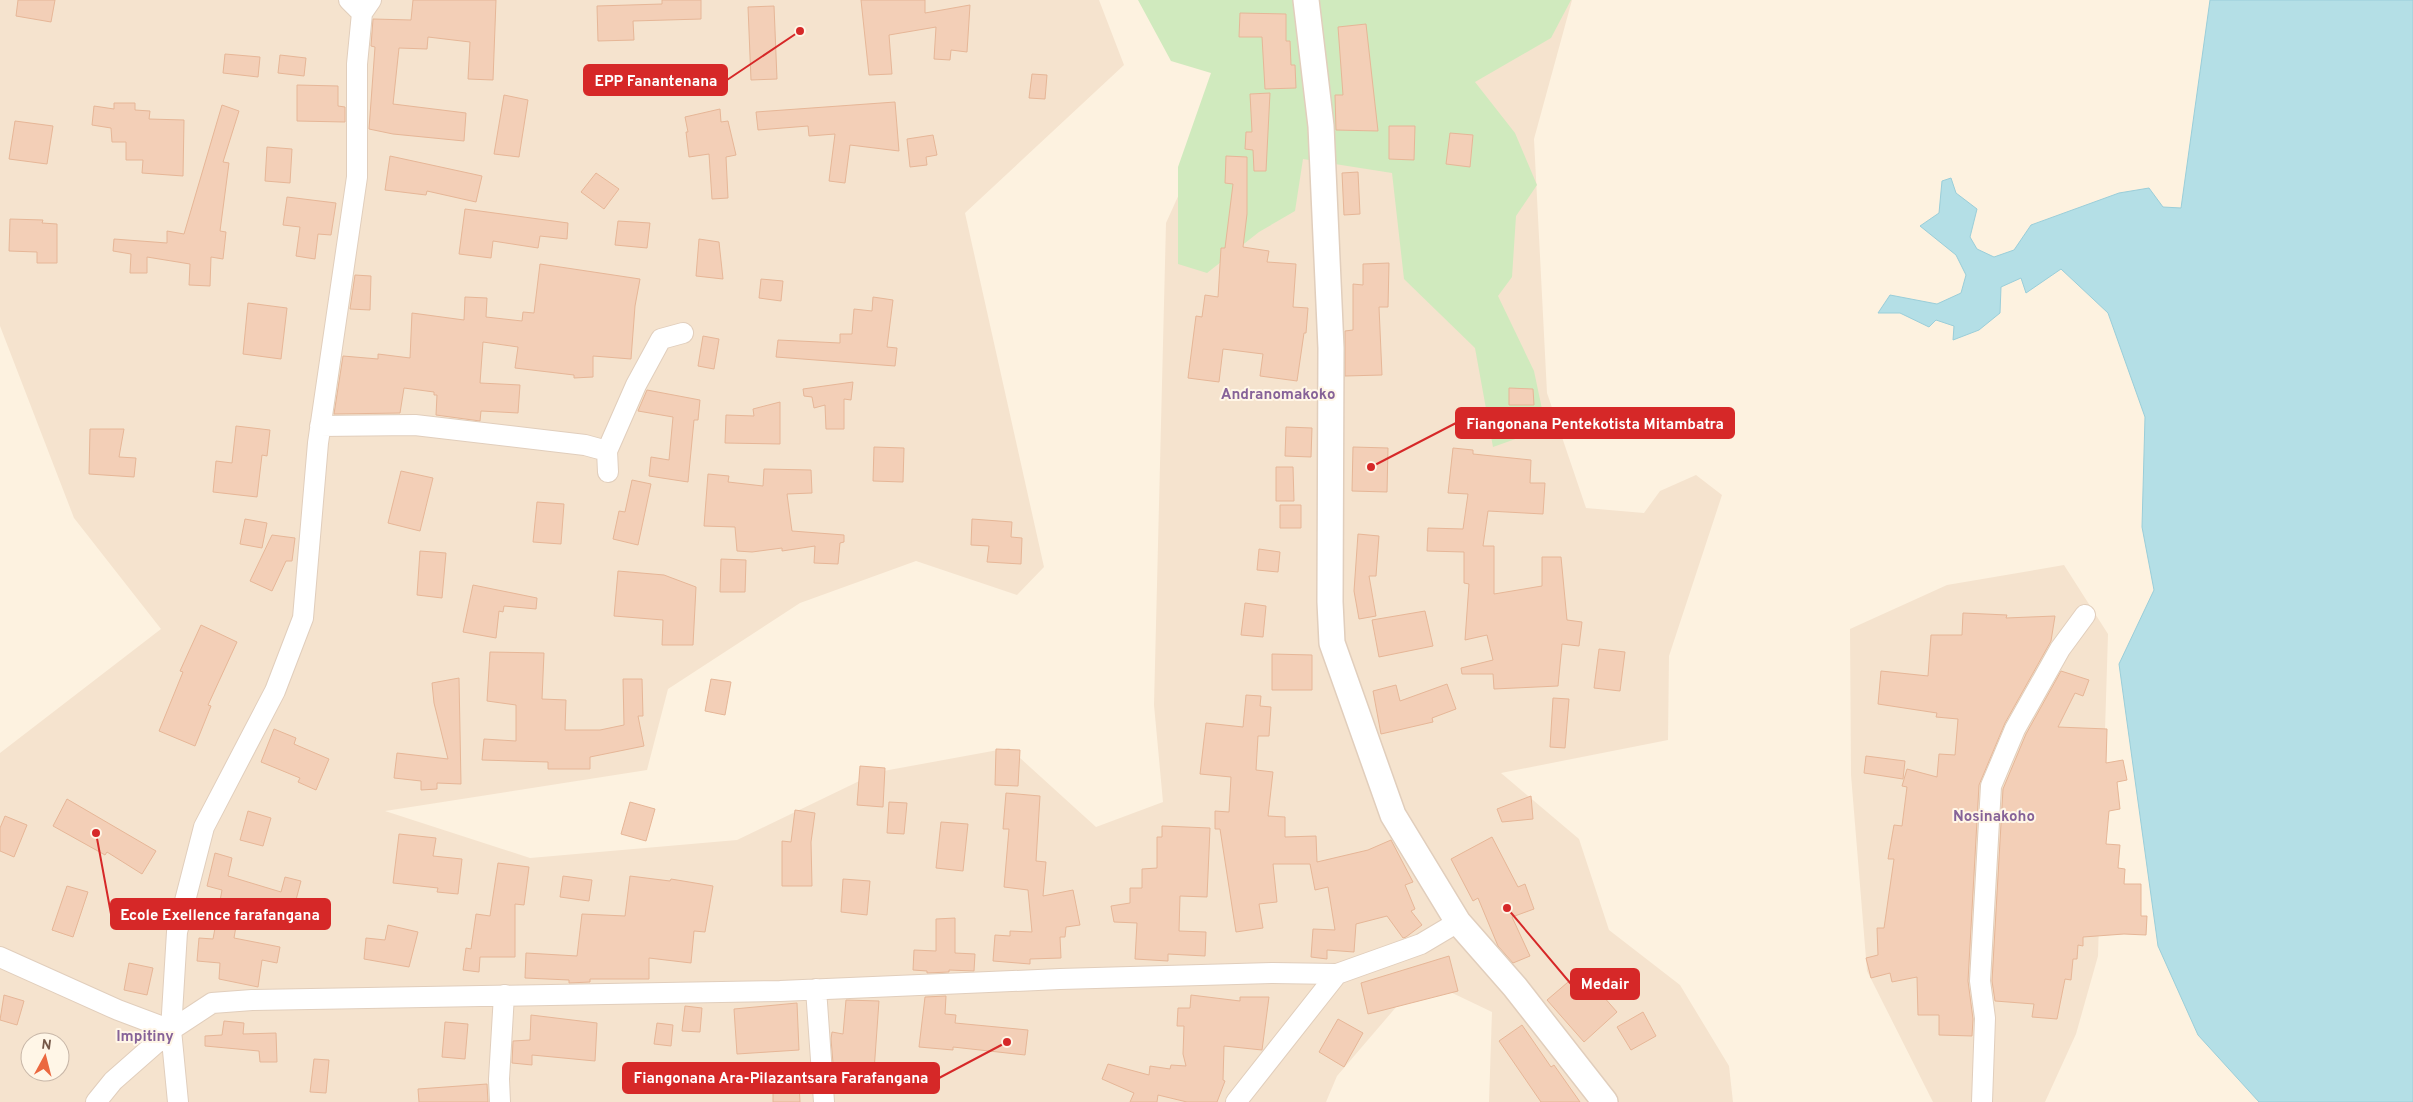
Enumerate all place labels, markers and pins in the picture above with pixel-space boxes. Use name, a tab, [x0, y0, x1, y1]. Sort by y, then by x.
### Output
callout: EPP Fanantenana	[584, 65, 727, 95]
callout: Fiangonana Pentekotista Mitambatra	[1456, 408, 1734, 438]
callout: Ecole Exellence farafangana	[111, 899, 330, 929]
callout: Medair	[1571, 969, 1639, 999]
callout: Fiangonana Ara-Pilazantsara Farafangana	[623, 1063, 939, 1093]

